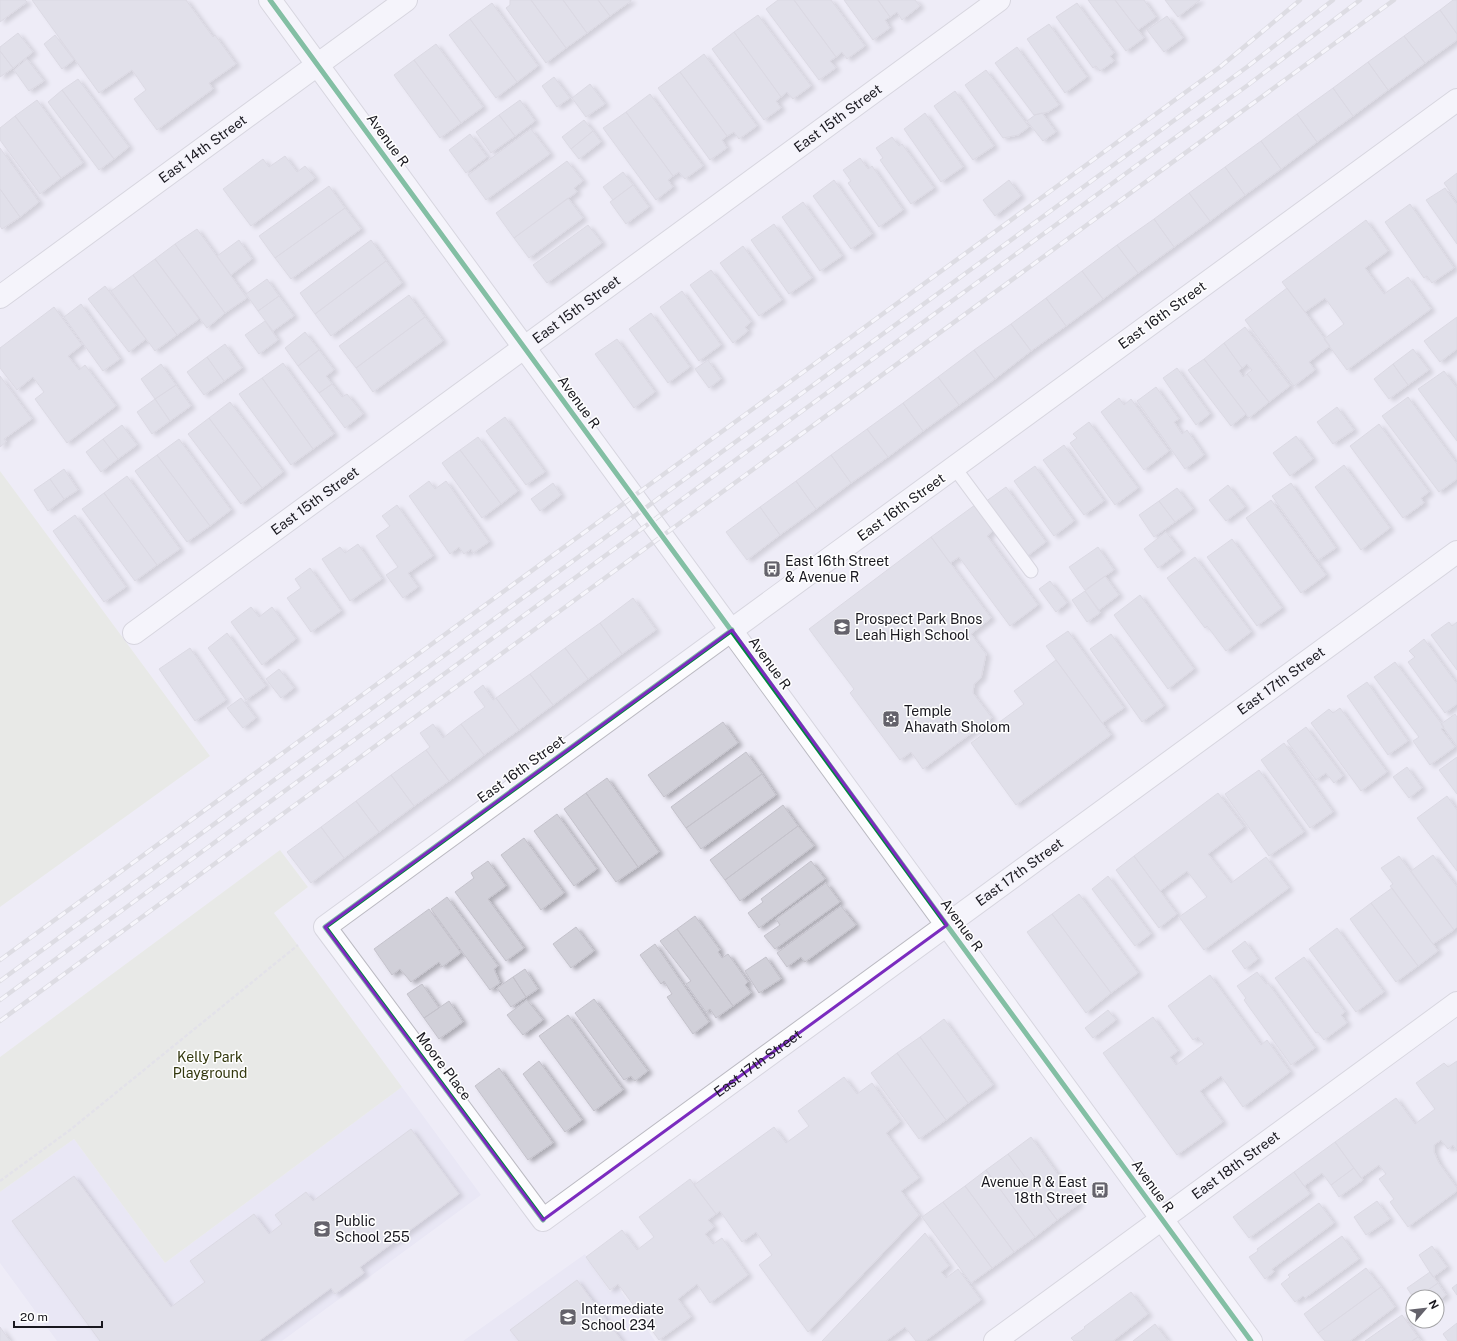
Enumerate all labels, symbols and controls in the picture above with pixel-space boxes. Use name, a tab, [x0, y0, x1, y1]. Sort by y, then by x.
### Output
street label: East 15th Street	[791, 81, 885, 155]
street label: Avenue R	[364, 111, 412, 169]
street label: East 14th Street	[156, 112, 249, 186]
street label: East 15th Street	[529, 272, 623, 347]
street label: East 16th Street	[1115, 278, 1209, 352]
street label: Avenue R	[555, 373, 603, 431]
street label: East 15th Street	[268, 463, 362, 538]
street label: East 16th Street	[854, 470, 948, 544]
place label: East 16th Street & Avenue R	[785, 553, 889, 585]
bus stop icon: East 16th Street & Avenue R	[762, 559, 782, 579]
place label: Prospect Park Bnos Leah High School	[855, 611, 982, 643]
school or university icon: Prospect Park Bnos Leah High School	[832, 617, 852, 637]
street label: Avenue R	[746, 634, 794, 692]
street label: East 17th Street	[1234, 644, 1328, 718]
place label: Temple Ahavath Sholom	[904, 703, 1010, 735]
synagogue icon: Temple Ahavath Sholom	[881, 709, 901, 729]
street label: East 16th Street	[474, 732, 568, 806]
street label: East 17th Street	[973, 835, 1066, 909]
street label: Avenue R	[938, 896, 986, 954]
street label: East 17th Street	[711, 1026, 804, 1100]
street label: Moore Place	[413, 1029, 475, 1103]
park label: Kelly Park Playground	[173, 1049, 247, 1081]
street label: East 18th Street	[1189, 1128, 1283, 1202]
street label: Avenue R	[1129, 1157, 1177, 1215]
place label: Avenue R & East 18th Street	[981, 1174, 1087, 1206]
bus stop icon: Avenue R & East 18th Street	[1090, 1180, 1110, 1200]
place label: Public School 255	[335, 1213, 410, 1245]
school or university icon: Public School 255	[312, 1219, 332, 1239]
north arrow	[1405, 1289, 1445, 1329]
text: N	[1427, 1298, 1441, 1311]
place label: Intermediate School 234	[581, 1301, 664, 1333]
scale bar	[14, 1303, 102, 1329]
school or university icon: Intermediate School 234	[558, 1307, 578, 1327]
text: 20 m	[20, 1310, 48, 1324]

